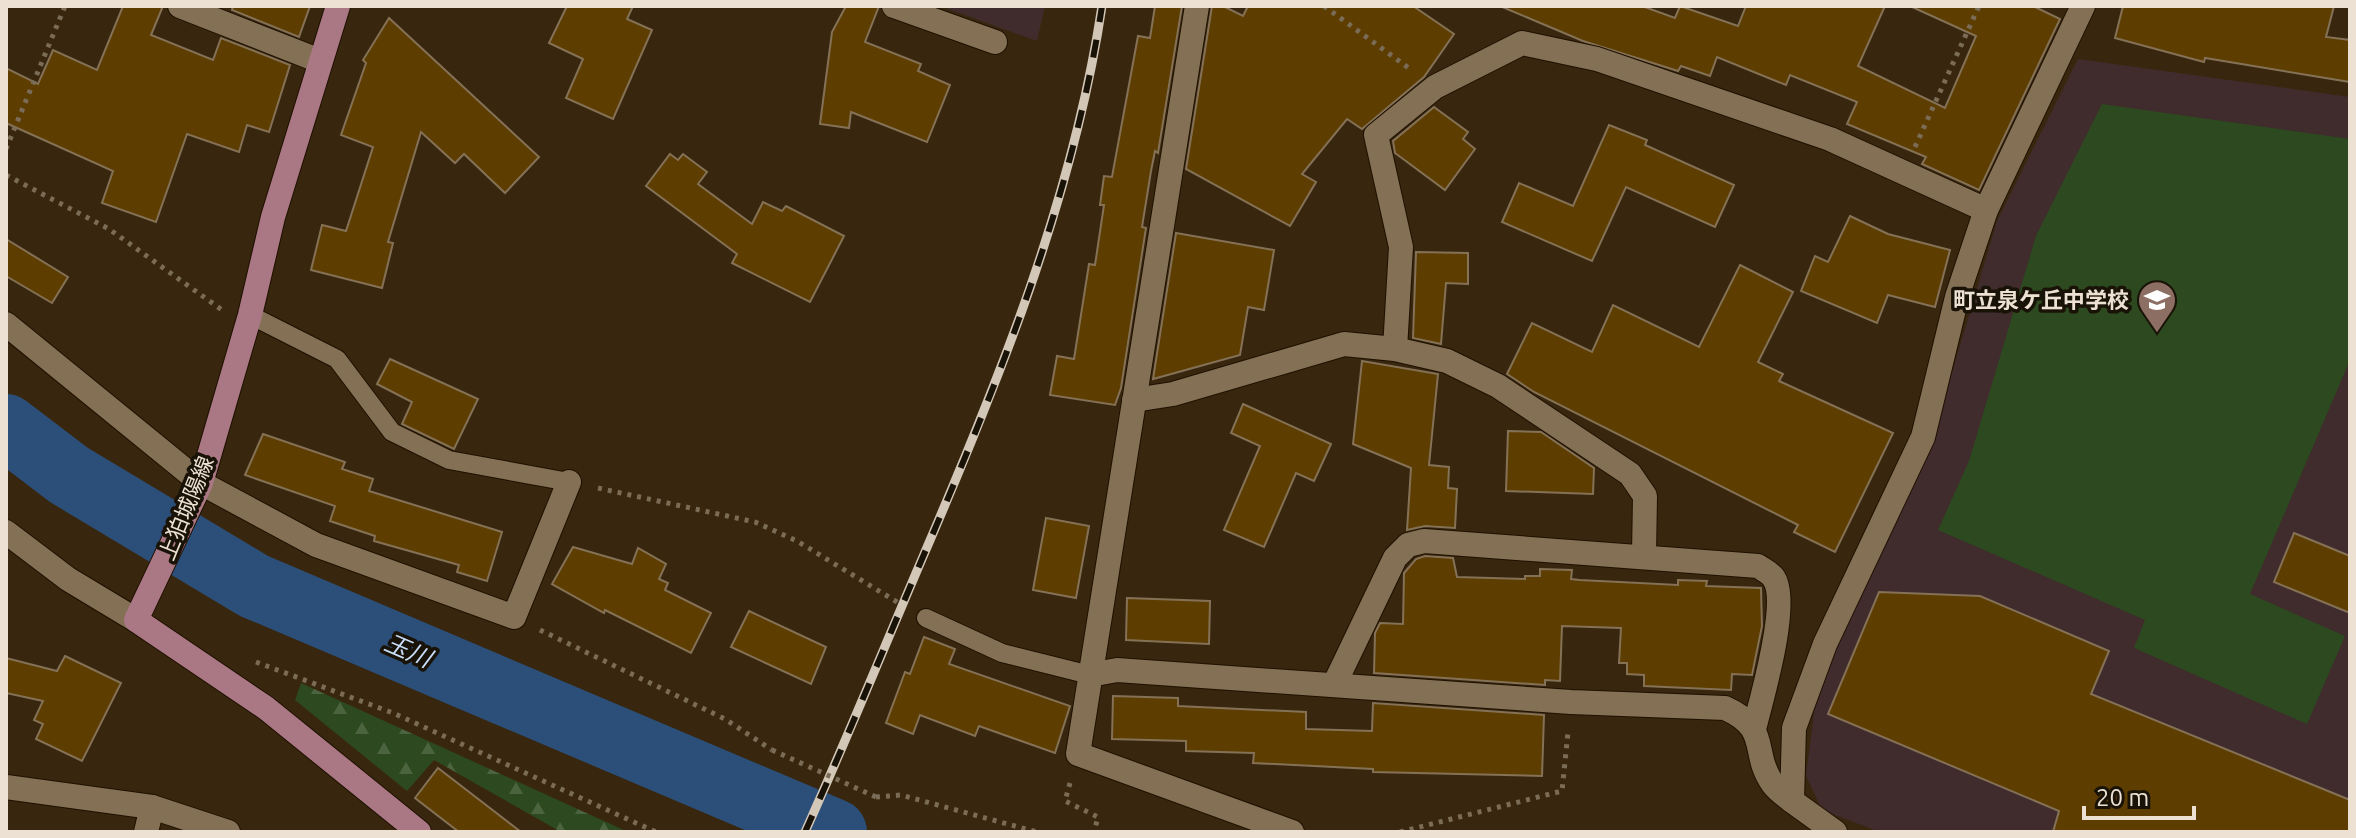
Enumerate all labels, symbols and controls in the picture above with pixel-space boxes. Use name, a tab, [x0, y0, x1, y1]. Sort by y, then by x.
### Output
school or university icon: 町立泉ケ丘中学校	[2136, 279, 2178, 334]
place label: 町立泉ケ丘中学校	[1953, 287, 2129, 312]
street label: 上狛城陽線	[153, 452, 218, 563]
water label: 玉川	[381, 629, 438, 674]
scale bar	[2084, 770, 2194, 820]
text: 20 m	[2096, 784, 2149, 811]

